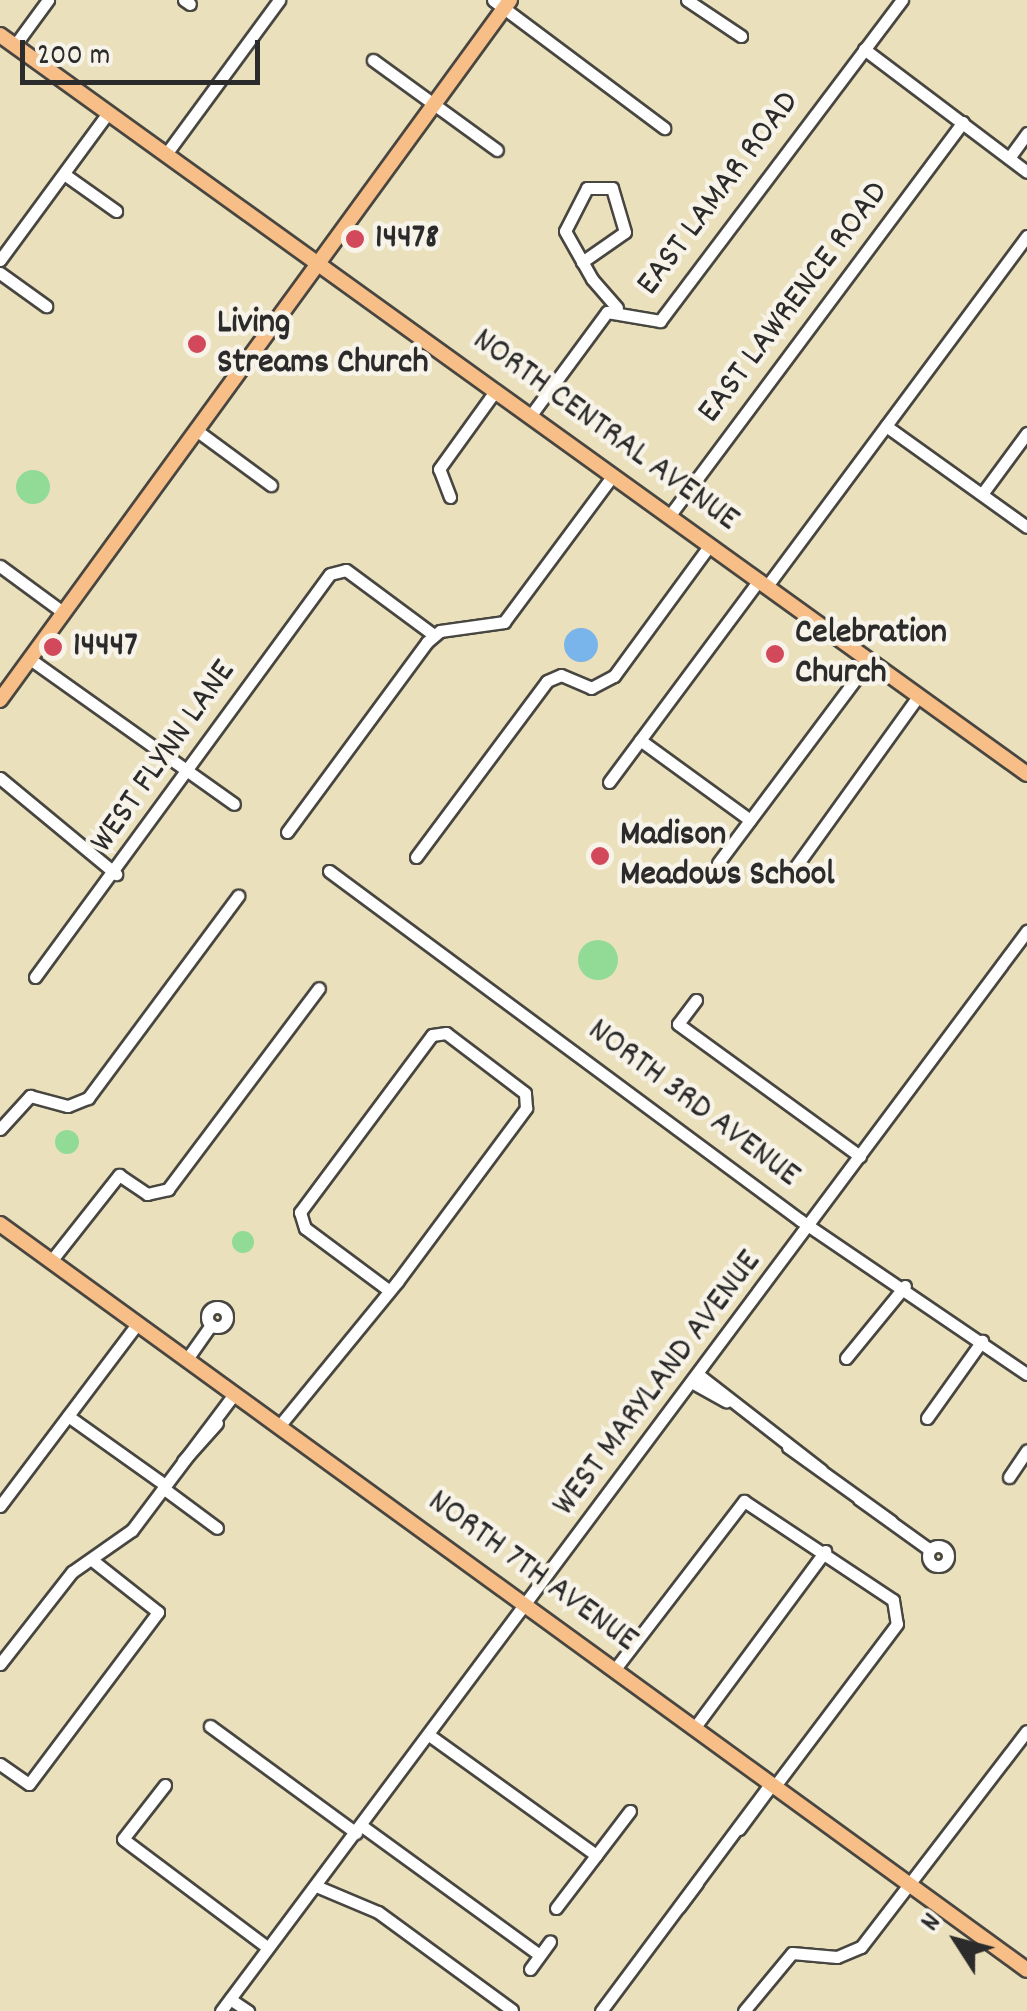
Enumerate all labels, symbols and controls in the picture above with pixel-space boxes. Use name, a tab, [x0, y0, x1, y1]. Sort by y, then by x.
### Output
scale bar	[25, 20, 265, 82]
text: 200 m	[37, 36, 110, 79]
street label: EAST LAMAR ROAD	[629, 84, 809, 304]
street label: EAST LAWRENCE ROAD	[689, 174, 899, 432]
place label: 14478	[375, 218, 439, 260]
marker: 14478	[344, 228, 366, 250]
place label: Living Streams Church	[217, 303, 428, 385]
street label: NORTH CENTRAL AVENUE	[464, 320, 746, 542]
marker: Living Streams Church	[186, 333, 208, 355]
place label: Celebration Church	[795, 613, 947, 695]
place label: 14447	[73, 626, 138, 668]
marker: 14447	[42, 636, 64, 658]
marker: Celebration Church	[764, 643, 786, 665]
street label: WEST FLYNN LANE	[82, 653, 246, 861]
place label: Madison Meadows School	[620, 815, 835, 897]
marker: Madison Meadows School	[589, 845, 611, 867]
street label: NORTH 3RD AVENUE	[579, 1011, 807, 1197]
street label: WEST MARYLAND AVENUE	[544, 1243, 772, 1525]
street label: NORTH 7TH AVENUE	[419, 1482, 645, 1662]
north arrow	[907, 1891, 1007, 1991]
text: N	[912, 1906, 953, 1941]

